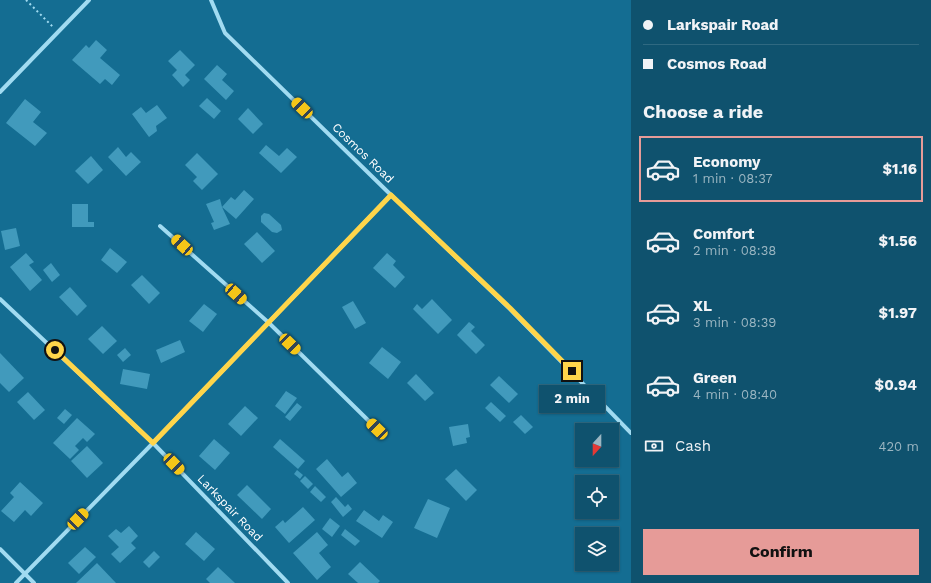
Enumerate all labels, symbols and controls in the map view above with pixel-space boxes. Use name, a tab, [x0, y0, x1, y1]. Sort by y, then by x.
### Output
text: Larkspair Road	[667, 16, 779, 34]
text: Cosmos Road	[667, 55, 767, 73]
car	[289, 95, 315, 121]
text: Choose a ride	[643, 101, 763, 122]
street label: Cosmos Road	[329, 120, 397, 186]
icon: car	[645, 151, 681, 187]
text: Economy	[693, 153, 760, 171]
text: $1.16	[882, 160, 917, 178]
text: 1 min · 08:37	[693, 171, 773, 186]
icon: car	[645, 223, 681, 259]
text: Comfort	[693, 225, 754, 243]
text: $1.56	[879, 232, 917, 250]
car	[169, 233, 195, 257]
text: 2 min · 08:38	[693, 243, 776, 258]
car	[223, 282, 249, 306]
icon: car	[645, 295, 681, 331]
text: XL	[693, 297, 712, 315]
text: $1.97	[879, 304, 917, 322]
text: 3 min · 08:39	[693, 315, 776, 330]
car	[277, 331, 303, 357]
route start	[46, 341, 64, 359]
route end	[563, 362, 581, 380]
icon: car	[645, 367, 681, 403]
text: Green	[693, 369, 737, 387]
text: $0.94	[875, 376, 917, 394]
callout: 2 min	[539, 385, 605, 413]
text: 4 min · 08:40	[693, 387, 777, 402]
text: 2 min	[554, 391, 590, 406]
car	[364, 416, 390, 442]
north arrow	[575, 423, 619, 467]
map controls	[575, 423, 619, 571]
icon: cash	[643, 435, 665, 457]
text: Cash	[675, 437, 711, 455]
text: 420 m	[879, 439, 919, 454]
car	[161, 451, 187, 477]
street label: Larkspair Road	[195, 472, 265, 544]
button: locate	[575, 475, 619, 519]
car	[65, 506, 91, 532]
button: layers	[575, 527, 619, 571]
button: Confirm	[643, 529, 919, 575]

